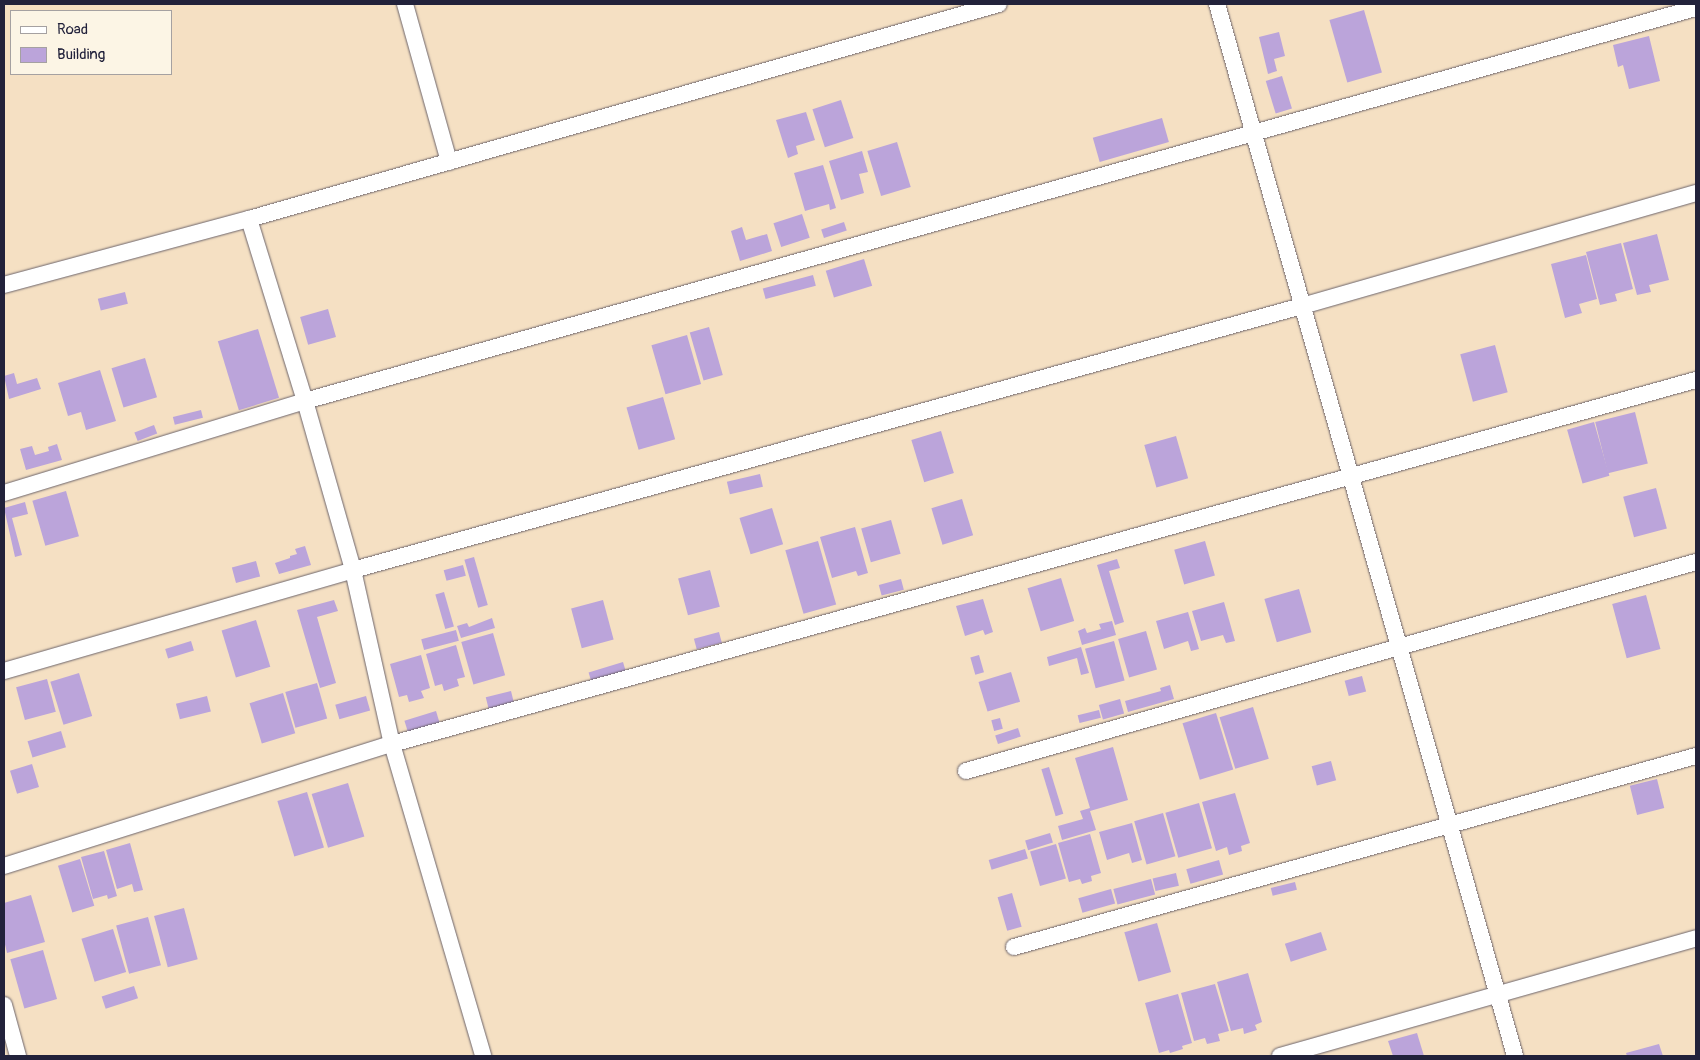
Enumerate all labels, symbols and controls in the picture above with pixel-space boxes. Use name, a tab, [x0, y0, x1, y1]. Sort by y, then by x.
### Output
legend	[10, 10, 172, 75]
text: Road	[57, 20, 88, 39]
text: Building	[57, 45, 105, 64]

